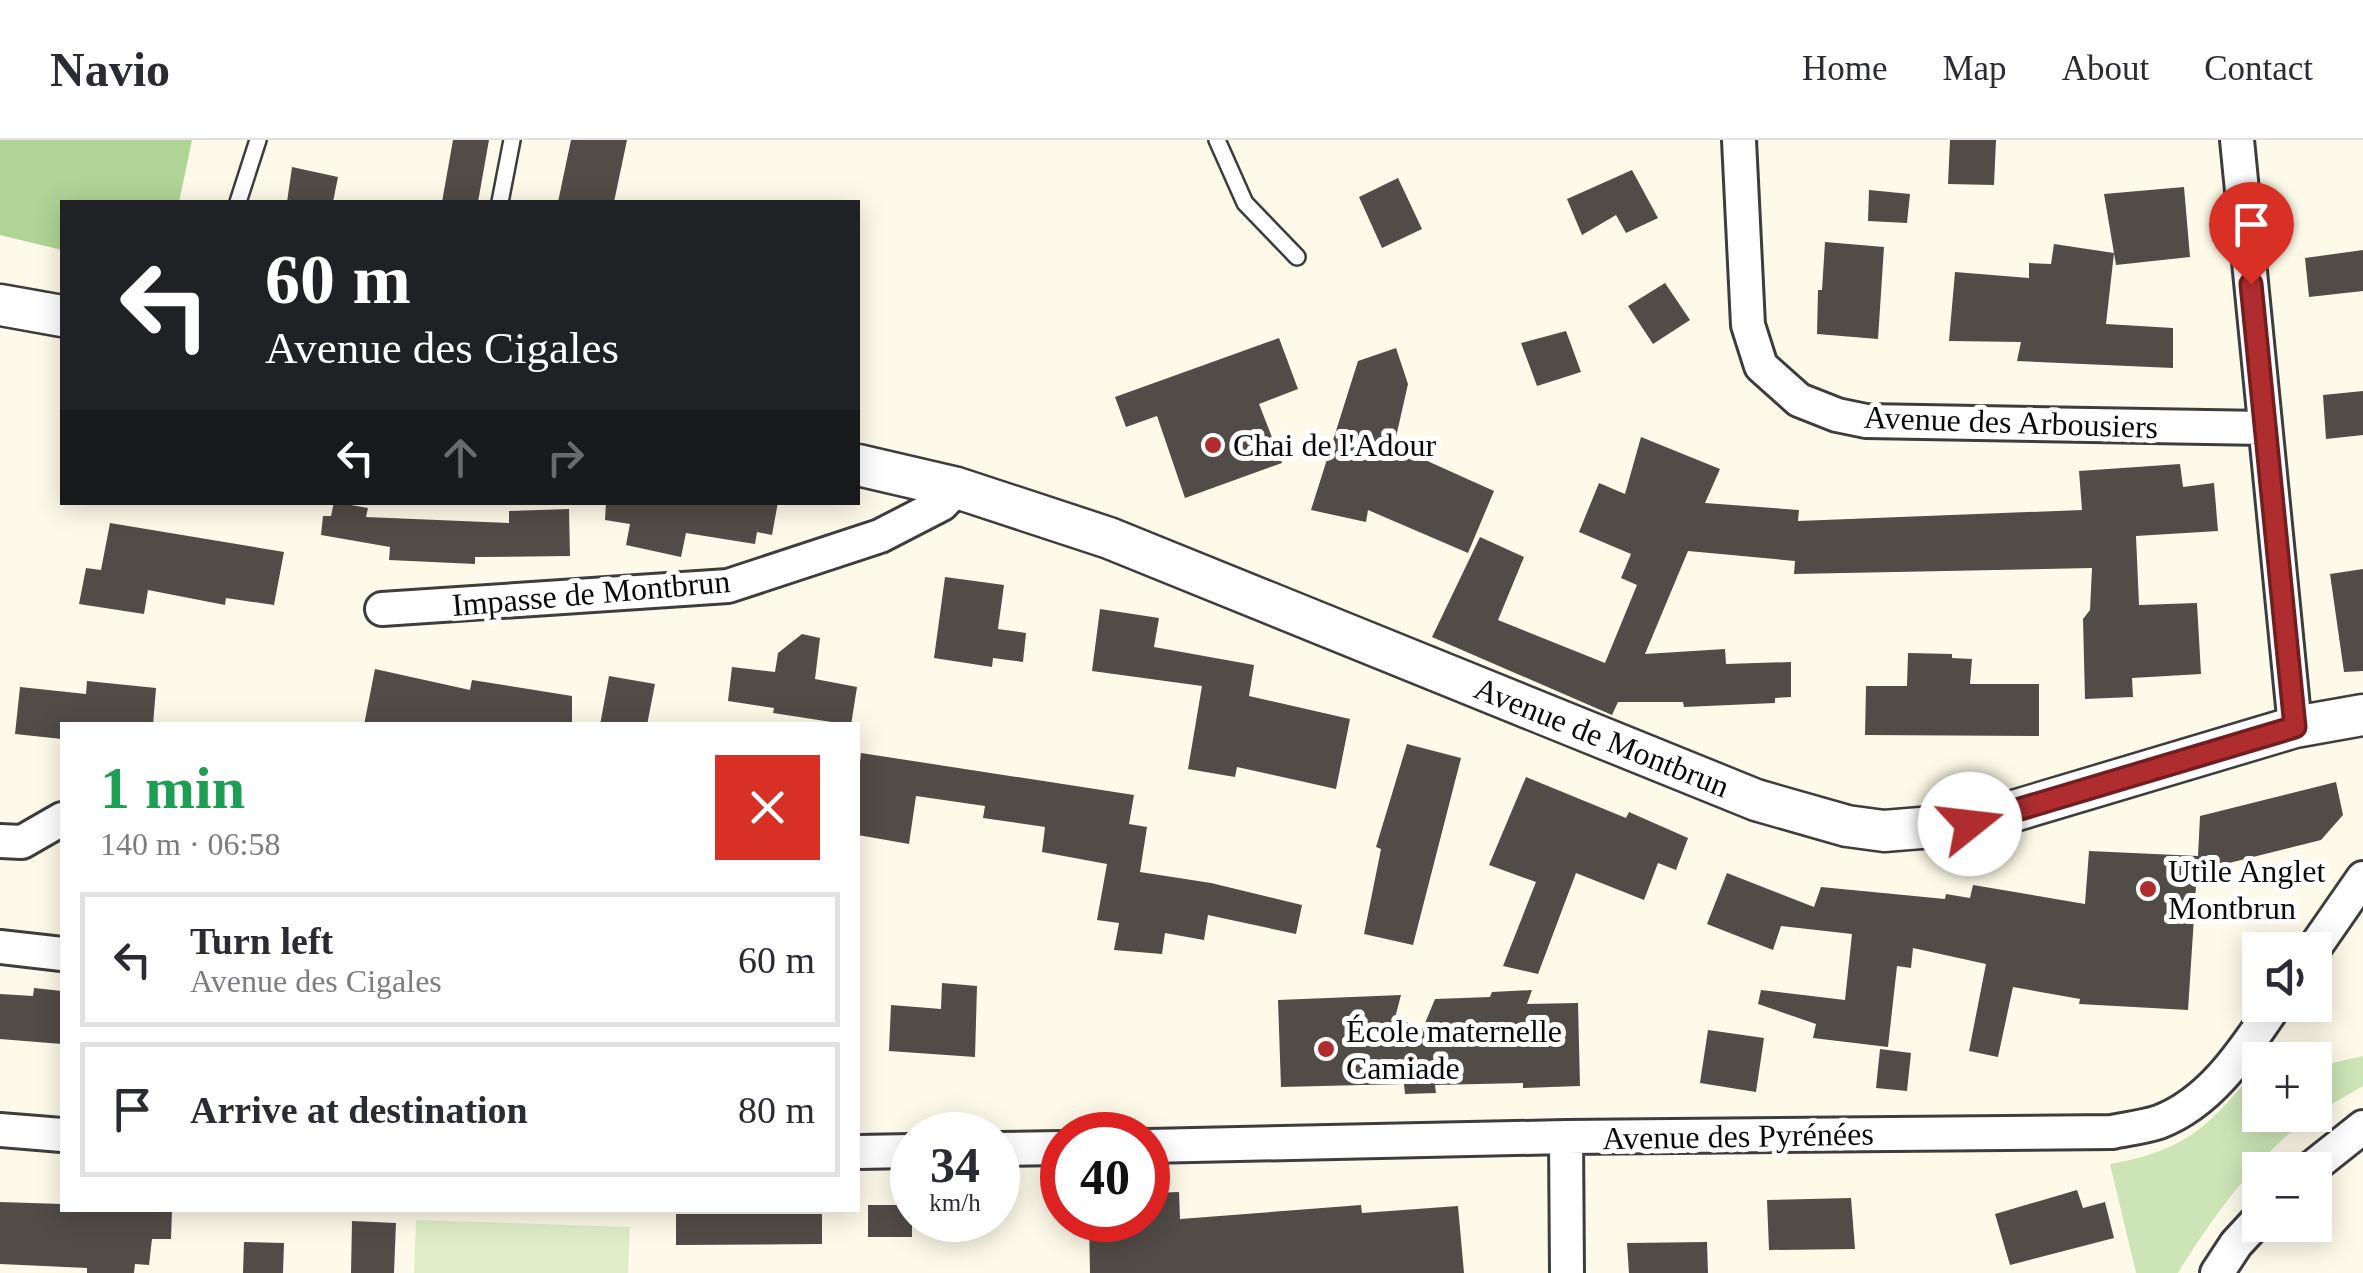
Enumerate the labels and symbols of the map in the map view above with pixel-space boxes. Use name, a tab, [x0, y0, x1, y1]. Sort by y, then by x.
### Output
pin	[2209, 182, 2294, 285]
street label: Avenue des Arbousiers	[1863, 399, 2159, 445]
place label: Chai de l'Adour	[1233, 427, 1436, 463]
marker: Chai de l'Adour	[1202, 434, 1224, 456]
street label: Impasse de Montbrun	[450, 563, 732, 623]
street label: Avenue de Montbrun	[1469, 669, 1735, 805]
position arrow	[1918, 772, 2022, 876]
place label: Utile Anglet Montbrun	[2168, 853, 2325, 926]
marker: Utile Anglet Montbrun	[2137, 878, 2159, 900]
place label: École maternelle Camiade	[1346, 1013, 1562, 1086]
marker: École maternelle Camiade	[1315, 1038, 1337, 1060]
speed limit sign: 40	[1040, 1112, 1170, 1242]
street label: Avenue des Pyrénées	[1602, 1116, 1874, 1156]

